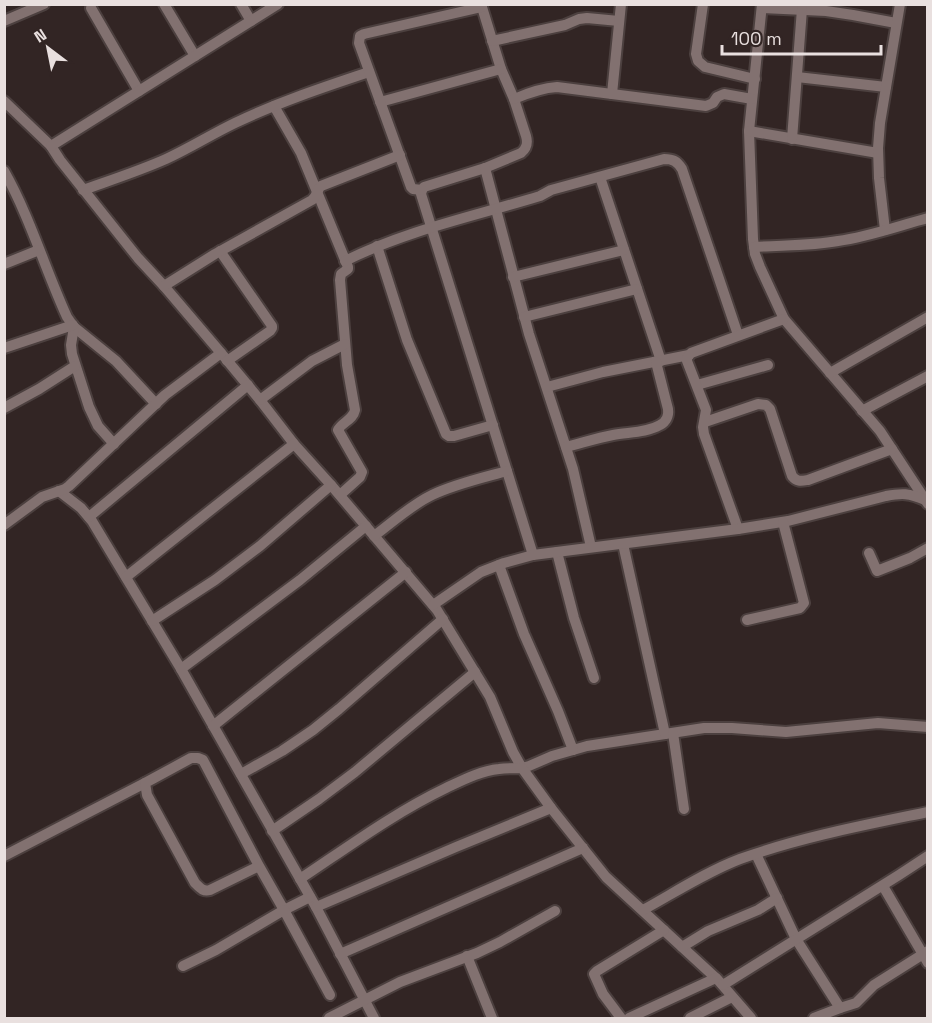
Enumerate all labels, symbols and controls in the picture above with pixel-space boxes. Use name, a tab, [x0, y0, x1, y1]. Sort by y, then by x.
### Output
north arrow	[18, 18, 78, 78]
scale bar	[722, 18, 881, 56]
text: N	[30, 24, 50, 47]
text: 100 m	[731, 27, 782, 50]

